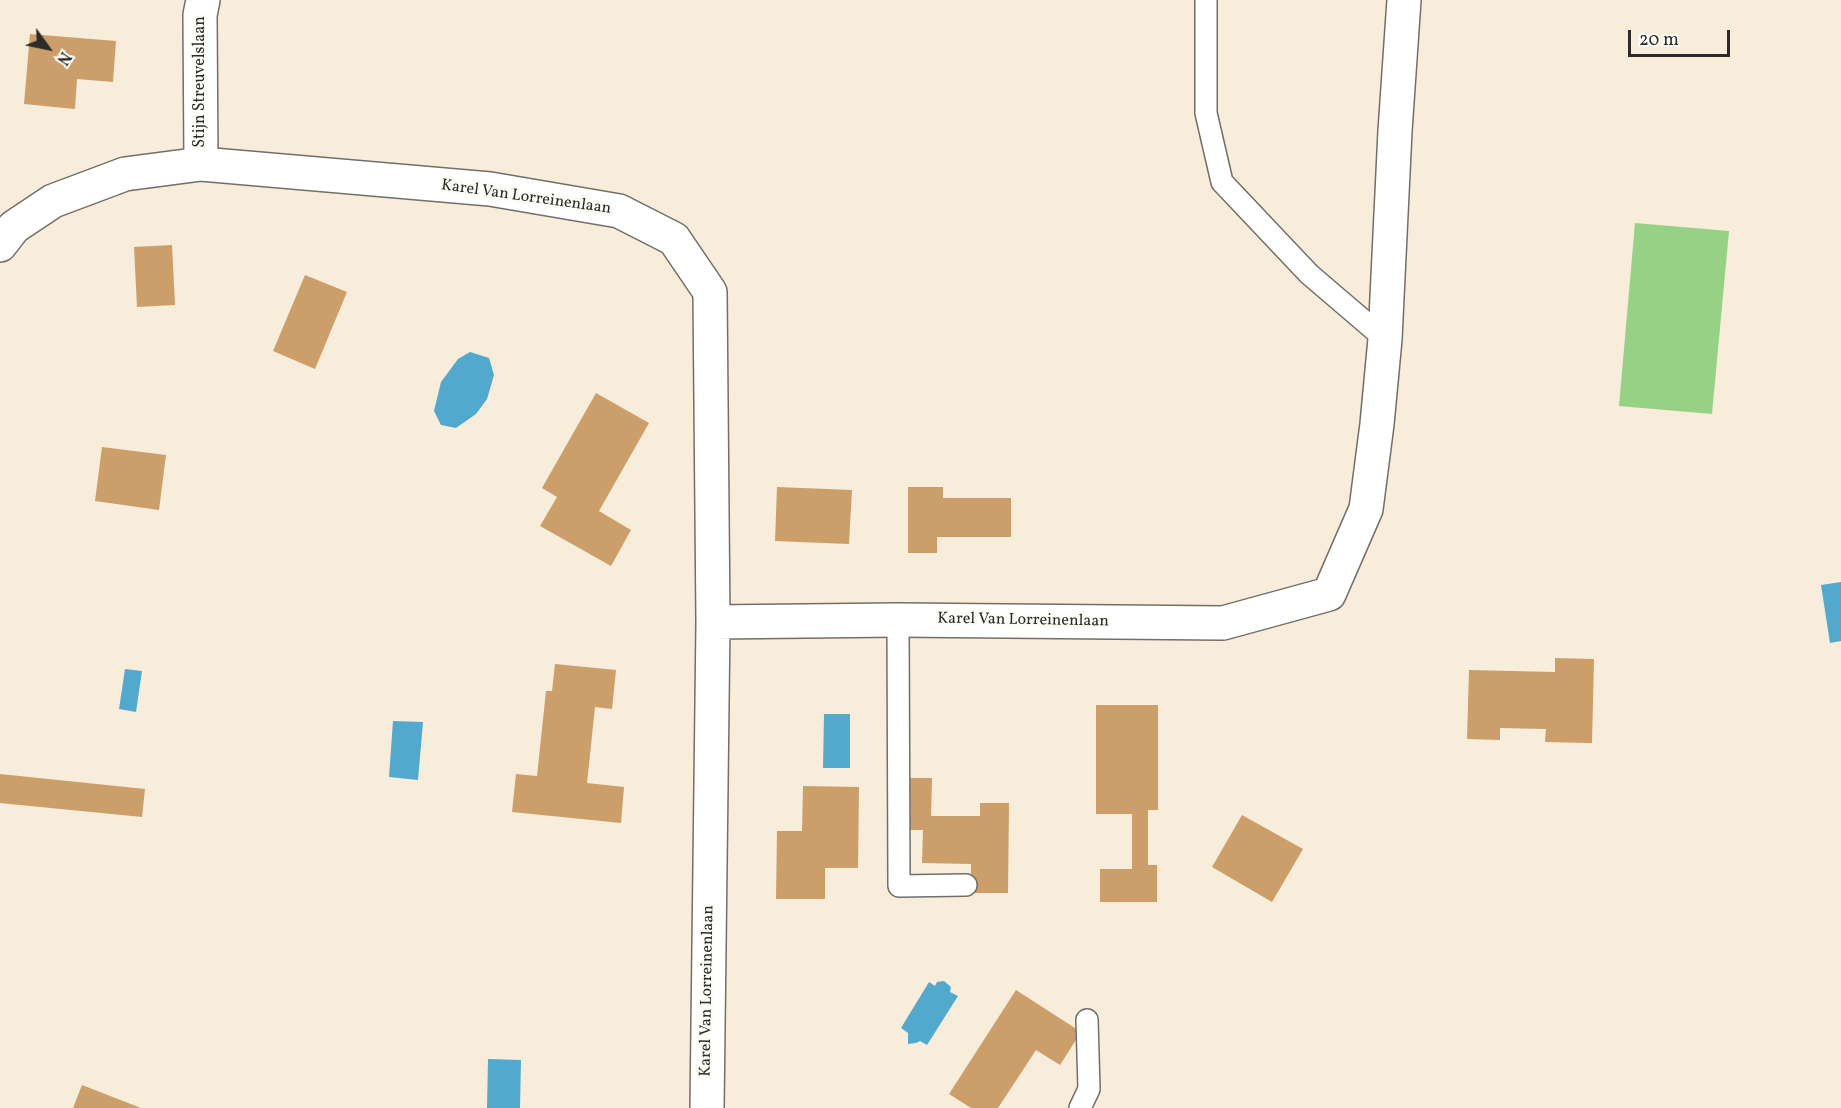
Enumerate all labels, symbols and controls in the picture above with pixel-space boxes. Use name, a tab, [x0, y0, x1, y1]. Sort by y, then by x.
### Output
street label: Stijn Streuvelslaan	[191, 16, 211, 148]
north arrow	[18, 18, 78, 78]
scale bar	[1631, 18, 1733, 56]
text: 20 m	[1639, 28, 1679, 53]
text: N	[51, 47, 75, 69]
street label: Karel Van Lorreinenlaan	[440, 177, 612, 219]
street label: Karel Van Lorreinenlaan	[937, 610, 1109, 632]
street label: Karel Van Lorreinenlaan	[697, 905, 719, 1077]

